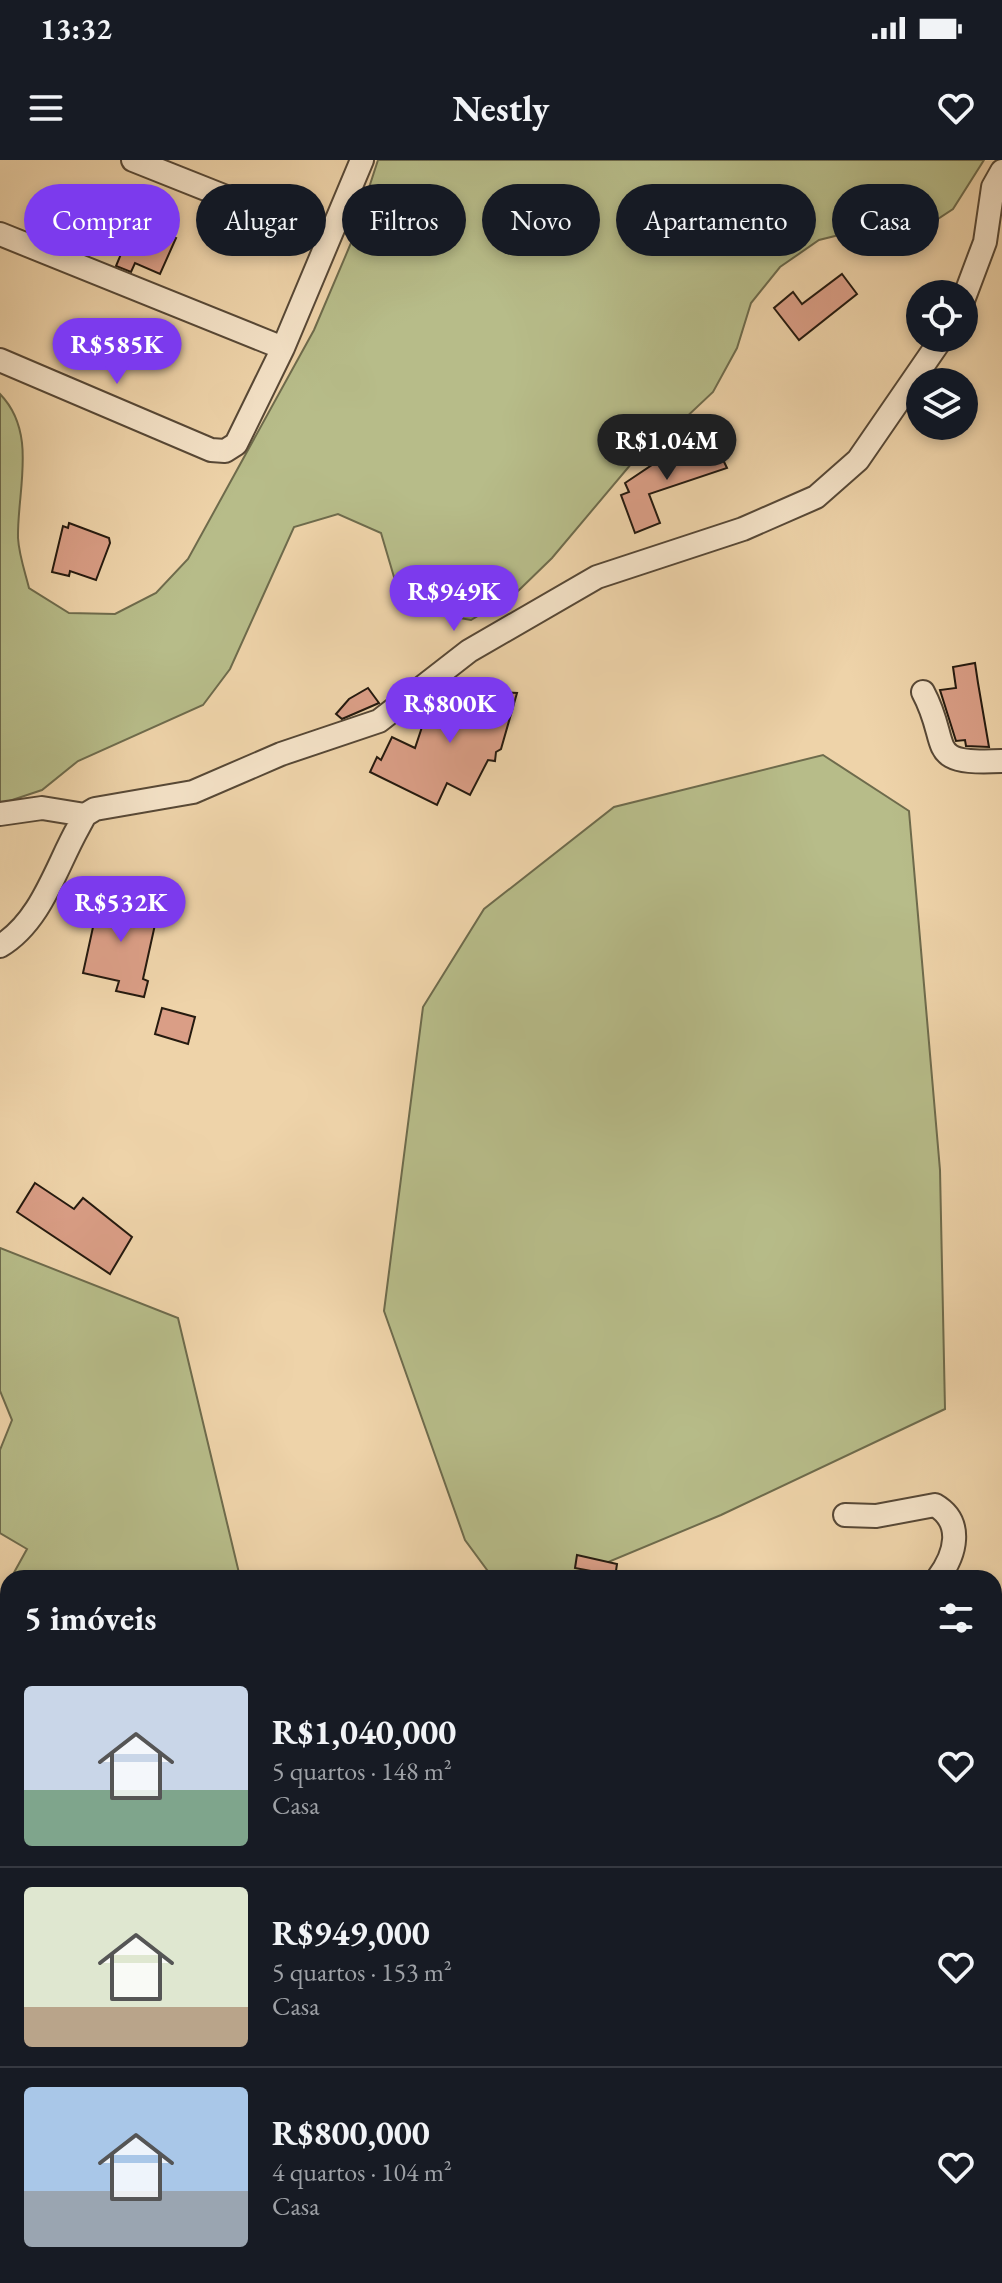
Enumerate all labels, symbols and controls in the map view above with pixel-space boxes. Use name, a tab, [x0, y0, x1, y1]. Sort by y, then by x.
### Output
text: 13:32	[40, 9, 112, 48]
text: Nestly	[453, 85, 549, 132]
icon: menu	[24, 86, 68, 130]
icon: heart	[934, 86, 978, 130]
chip: Comprar	[24, 184, 180, 256]
chip: Alugar	[196, 184, 326, 256]
chip: Filtros	[342, 184, 466, 256]
chip: Novo	[482, 184, 600, 256]
chip: Apartamento	[616, 184, 816, 256]
chip: Casa	[832, 184, 939, 256]
map controls	[906, 280, 978, 440]
button: locate	[906, 280, 978, 352]
pin: R$585K	[52, 318, 182, 386]
text: R$585K	[71, 327, 163, 361]
button: layers	[906, 368, 978, 440]
pin: R$1.04M	[593, 414, 741, 482]
text: R$1.04M	[615, 423, 719, 457]
pin: R$949K	[389, 565, 519, 633]
text: R$949K	[408, 574, 500, 608]
pin: R$800K	[385, 677, 515, 745]
text: R$800K	[404, 686, 496, 720]
pin: R$532K	[56, 876, 186, 944]
text: R$532K	[75, 885, 167, 919]
text: 5 imóveis	[24, 1596, 156, 1640]
icon: filters	[934, 1596, 978, 1640]
text: R$1,040,000	[272, 1710, 456, 1754]
icon: home	[88, 1718, 184, 1814]
icon: heart	[934, 1744, 978, 1788]
text: 5 quartos · 148 m²	[272, 1754, 452, 1788]
text: Casa	[272, 1788, 320, 1822]
text: R$949,000	[272, 1911, 430, 1955]
icon: home	[88, 1919, 184, 2015]
icon: heart	[934, 1945, 978, 1989]
text: 5 quartos · 153 m²	[272, 1955, 452, 1989]
text: Casa	[272, 1989, 320, 2023]
text: R$800,000	[272, 2111, 430, 2155]
icon: home	[88, 2119, 184, 2215]
icon: heart	[934, 2145, 978, 2189]
text: 4 quartos · 104 m²	[272, 2155, 452, 2189]
text: Casa	[272, 2189, 320, 2223]

